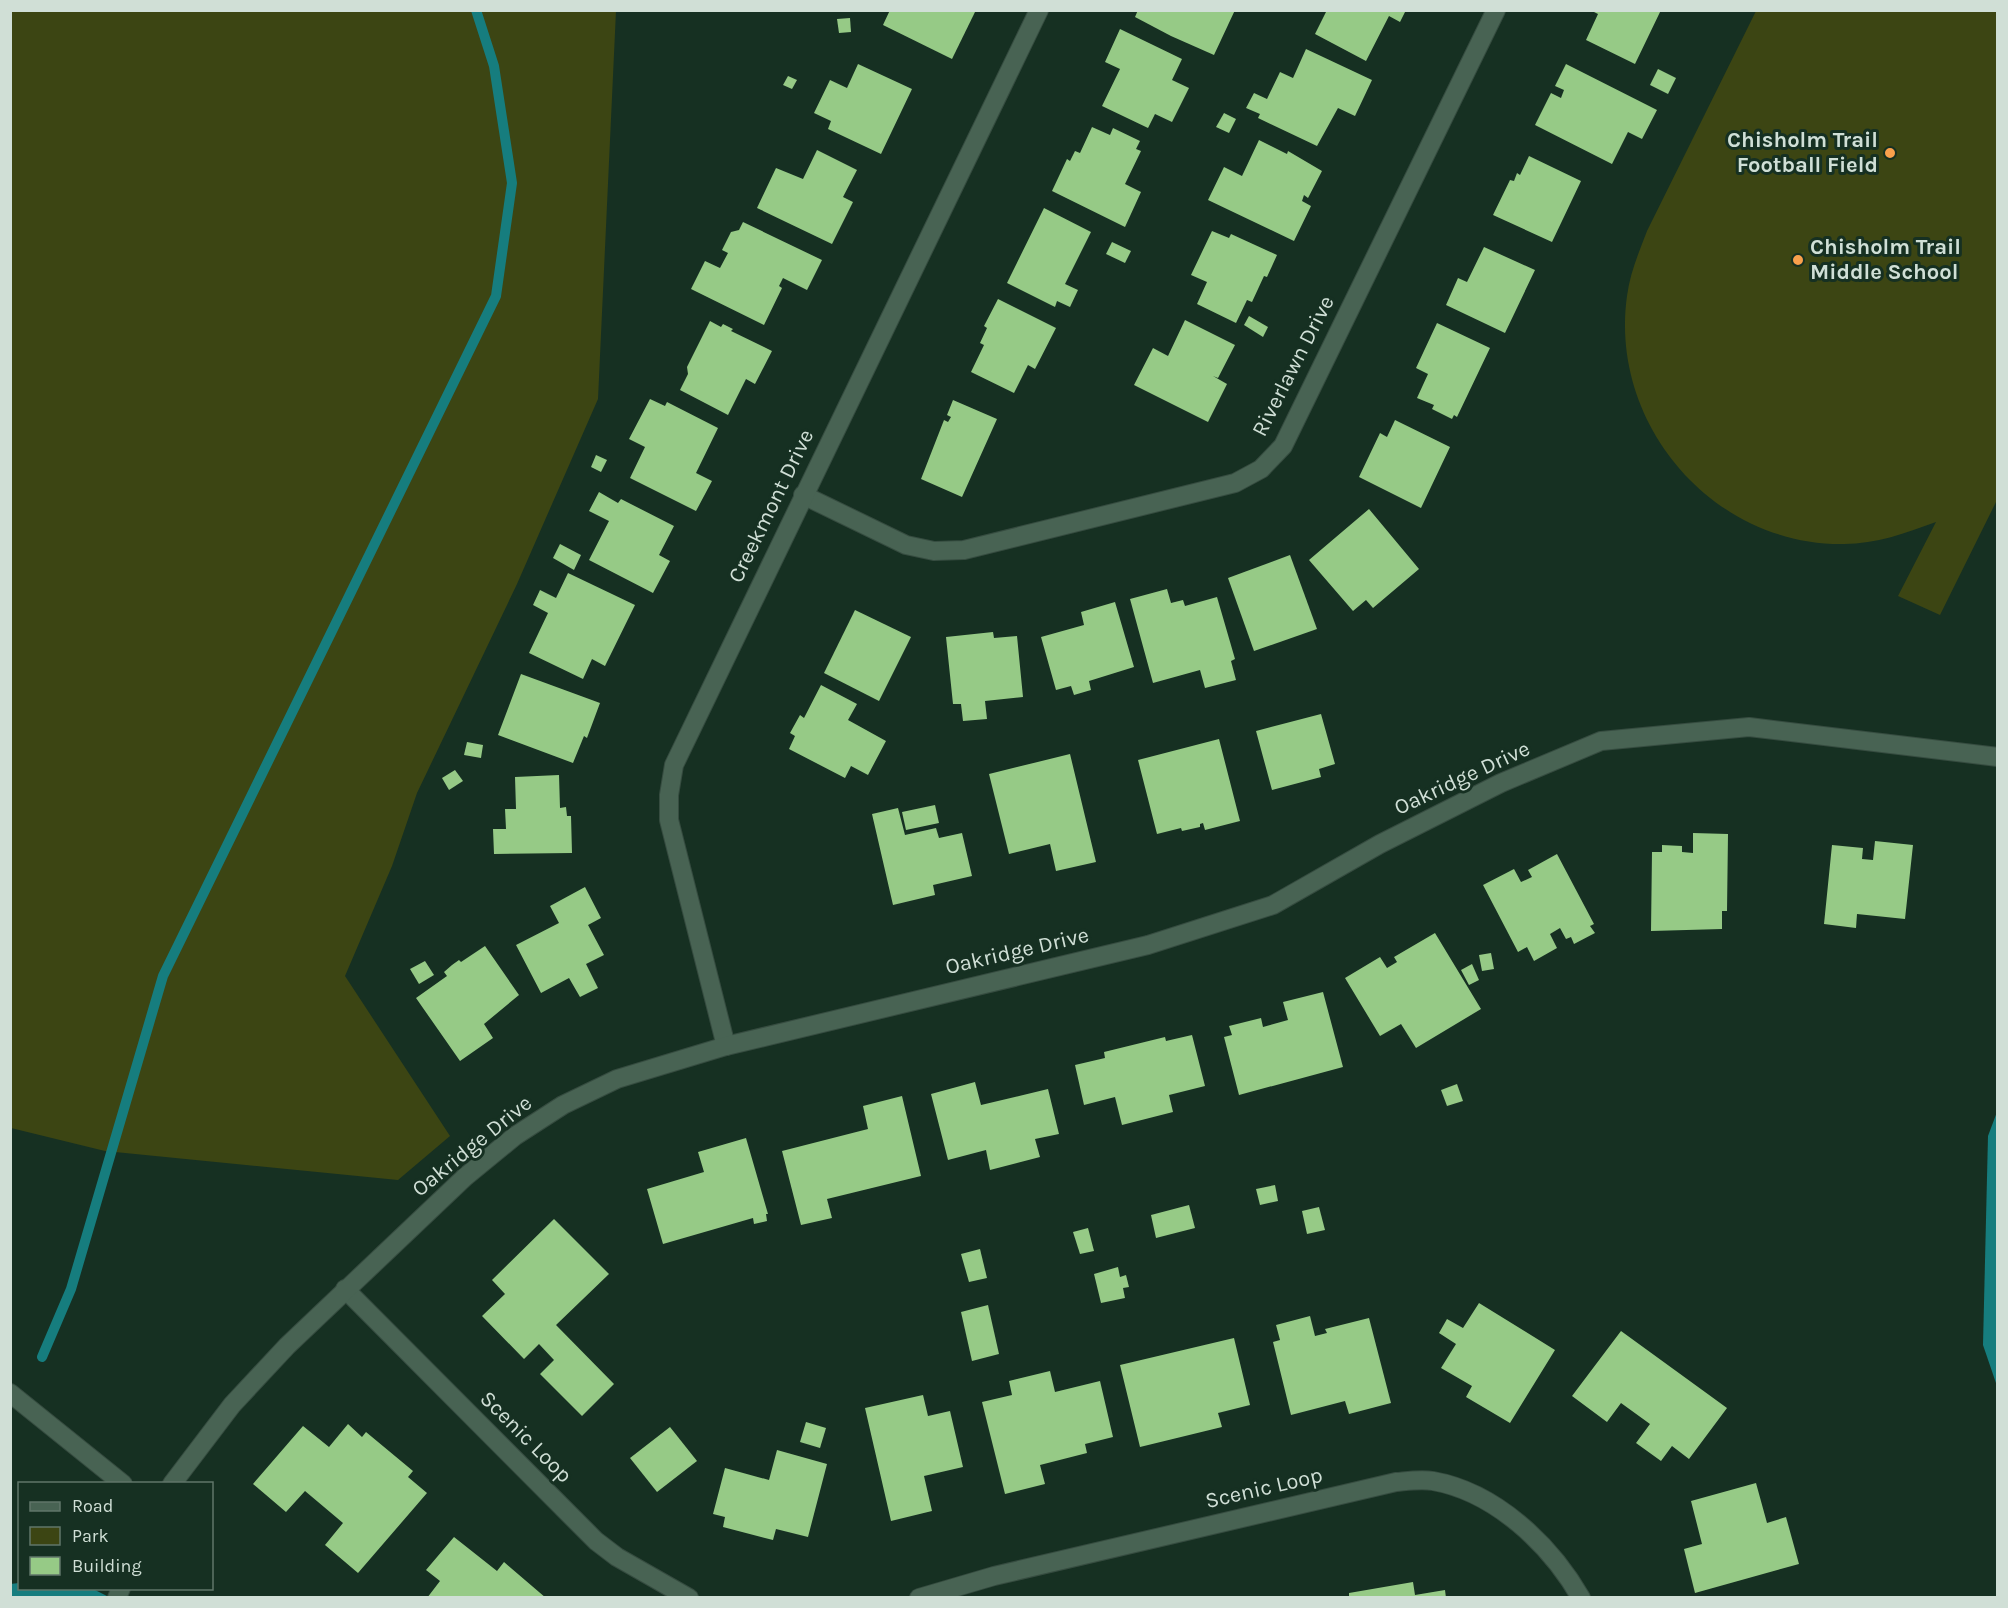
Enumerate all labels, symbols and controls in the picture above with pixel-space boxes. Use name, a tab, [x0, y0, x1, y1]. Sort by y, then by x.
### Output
place label: Chisholm Trail Football Field	[1727, 127, 1878, 178]
marker: Chisholm Trail Football Field	[1883, 146, 1897, 160]
place label: Chisholm Trail Middle School	[1810, 234, 1961, 285]
marker: Chisholm Trail Middle School	[1791, 253, 1805, 267]
street label: Riverlawn Drive	[1246, 291, 1340, 441]
street label: Creekmont Drive	[723, 425, 819, 587]
street label: Oakridge Drive	[1390, 735, 1534, 821]
street label: Oakridge Drive	[943, 922, 1091, 980]
street label: Oakridge Drive	[407, 1090, 537, 1202]
street label: Scenic Loop	[475, 1386, 577, 1488]
street label: Scenic Loop	[1203, 1462, 1325, 1514]
legend	[18, 1482, 213, 1590]
text: Road	[72, 1495, 113, 1517]
text: Park	[72, 1525, 109, 1547]
text: Building	[72, 1555, 142, 1577]

